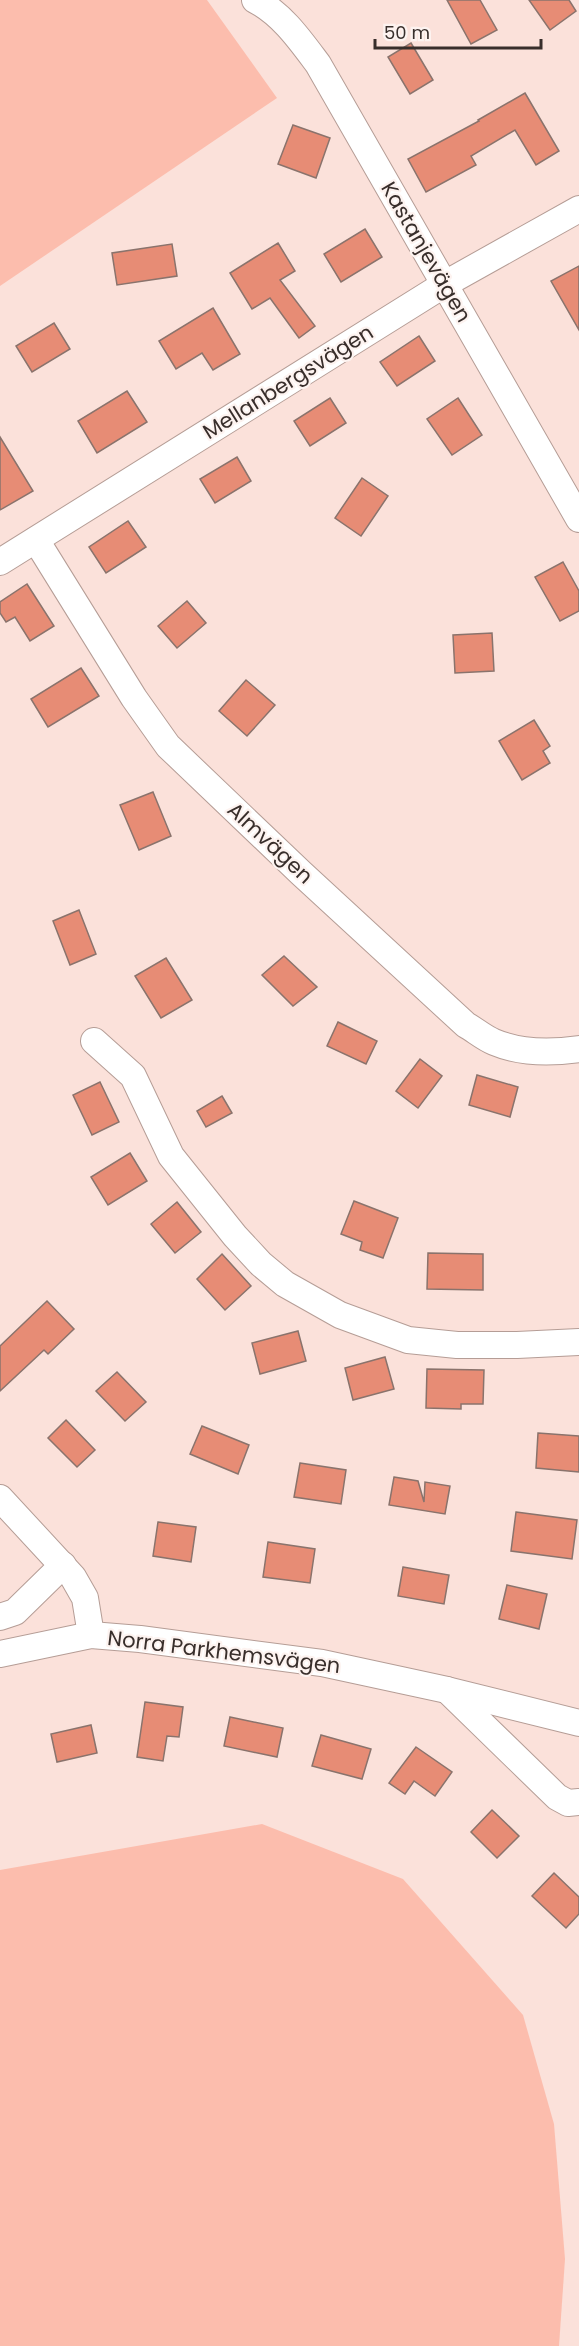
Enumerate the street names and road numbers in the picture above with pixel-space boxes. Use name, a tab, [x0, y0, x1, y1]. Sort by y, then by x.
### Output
street label: Kastanjevägen	[374, 176, 478, 327]
street label: Mellanbergsvägen	[197, 317, 378, 446]
street label: Almvägen	[221, 795, 320, 890]
street label: Norra Parkhemsvägen	[106, 1623, 342, 1680]

